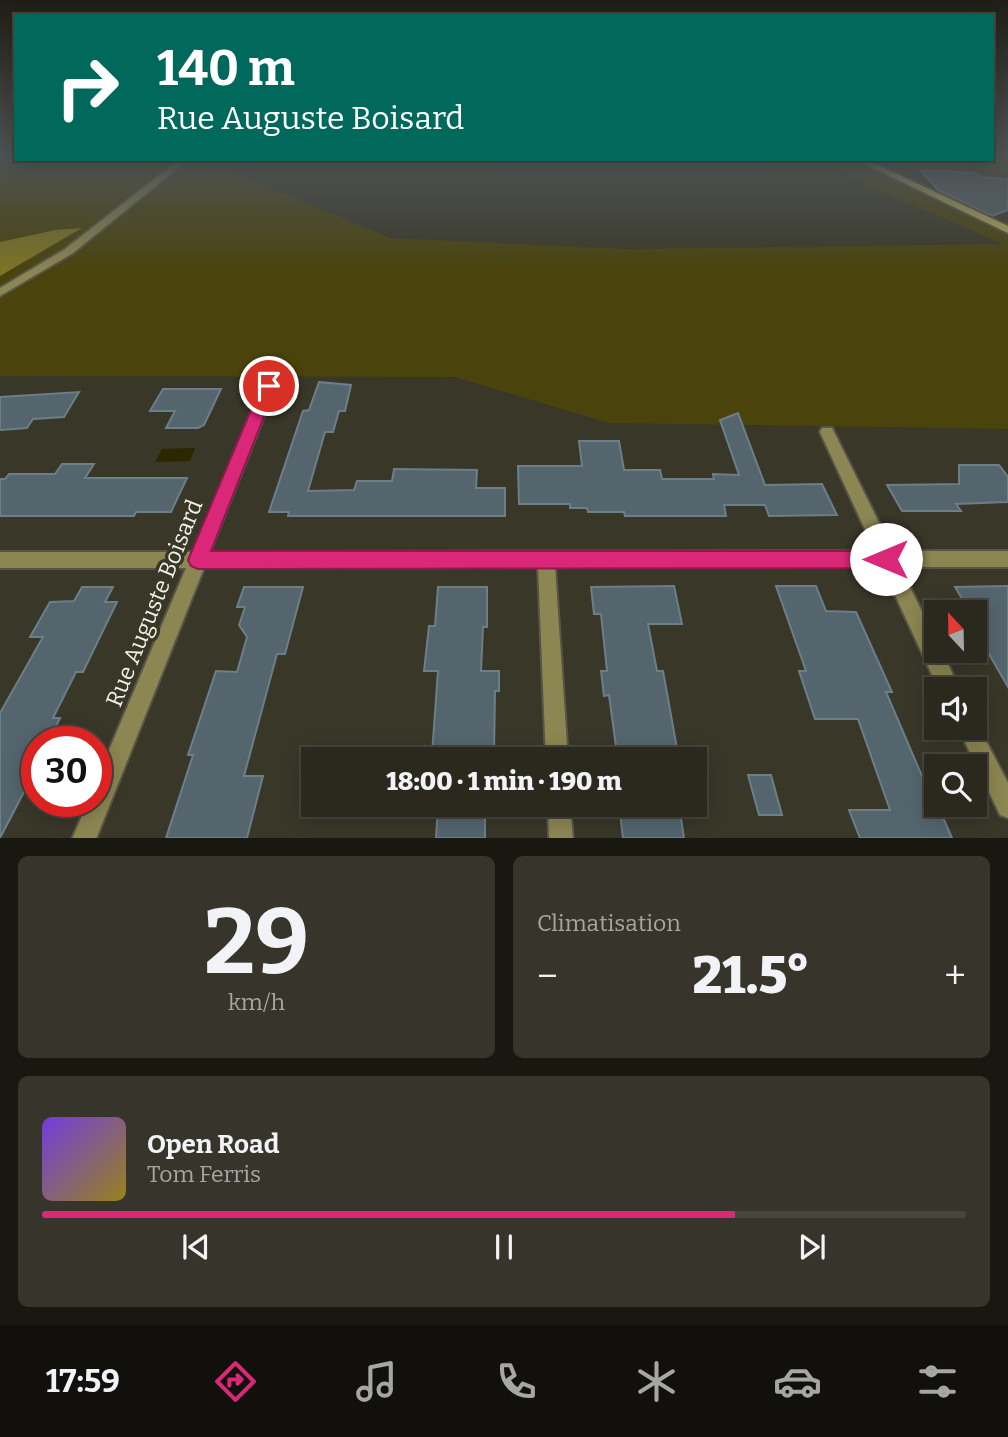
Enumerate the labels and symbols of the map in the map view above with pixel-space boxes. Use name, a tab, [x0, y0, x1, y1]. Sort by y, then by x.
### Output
pin	[239, 356, 299, 416]
street label: Rue Auguste Boisard	[100, 495, 208, 711]
position arrow	[849, 522, 923, 596]
north arrow	[924, 600, 987, 663]
speed limit sign: 30	[21, 726, 112, 817]

